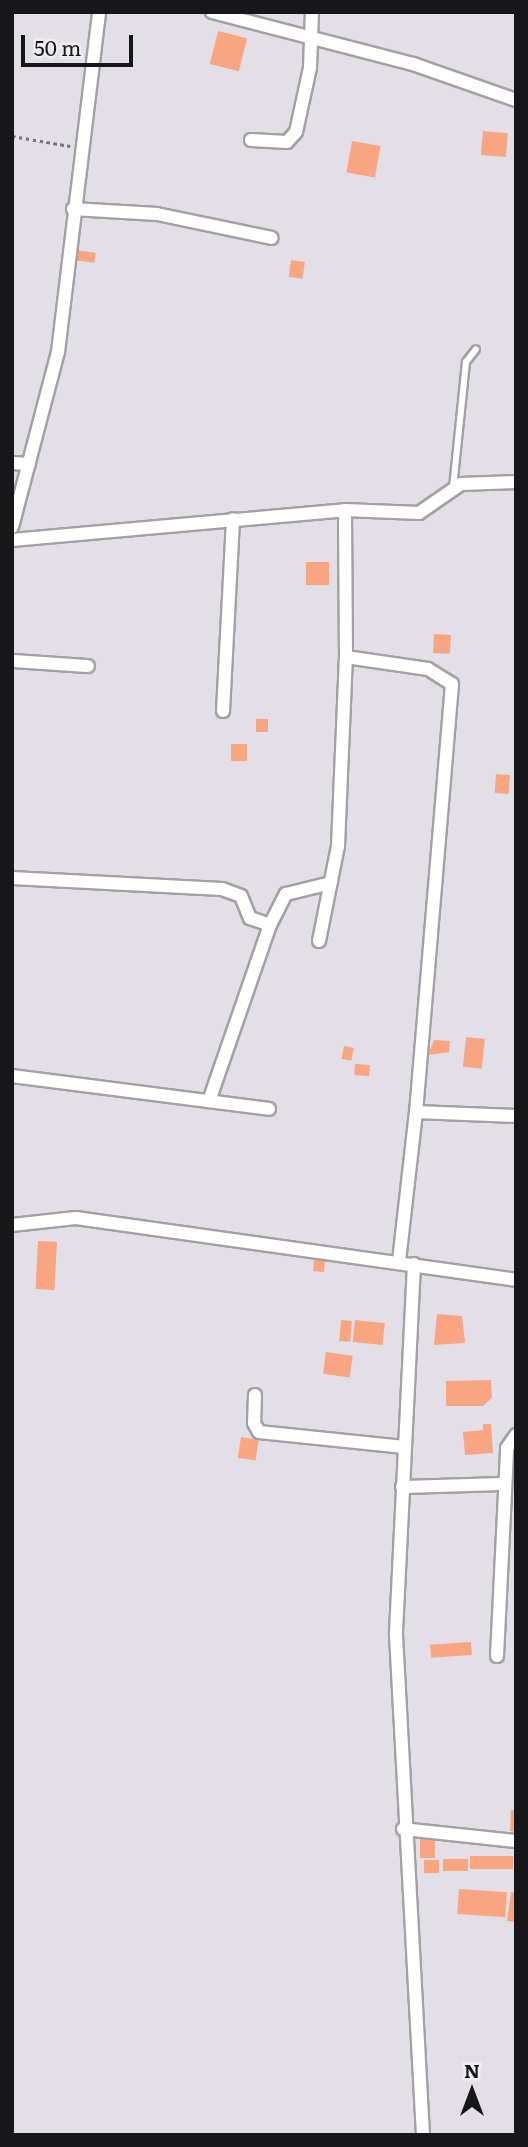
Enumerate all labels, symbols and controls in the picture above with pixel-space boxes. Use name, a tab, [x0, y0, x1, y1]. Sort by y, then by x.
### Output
scale bar	[24, 21, 136, 65]
text: 50 m	[34, 31, 81, 62]
north arrow	[437, 2056, 507, 2126]
text: N	[464, 2056, 480, 2084]

